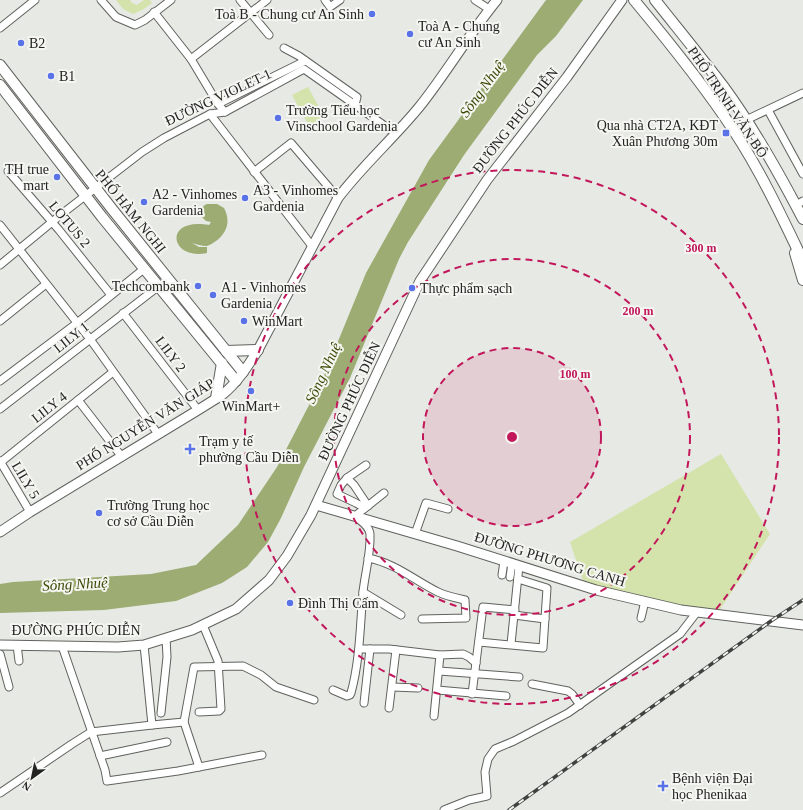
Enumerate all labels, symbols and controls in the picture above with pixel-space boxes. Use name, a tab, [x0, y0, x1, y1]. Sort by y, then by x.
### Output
place label: Toà B - Chung cư An Sinh	[215, 7, 364, 22]
marker: Toà B - Chung cư An Sinh	[367, 9, 377, 19]
place label: Toà A - Chung cư An Sinh	[418, 19, 500, 50]
marker: Toà A - Chung cư An Sinh	[405, 29, 415, 39]
place label: B2	[29, 36, 45, 51]
marker: B2	[16, 38, 26, 48]
street label: PHỐ TRỊNH VĂN BÔ	[685, 43, 772, 161]
water label: Sông Nhuệ	[456, 58, 508, 120]
street label: ĐƯỜNG PHÚC DIỄN	[468, 64, 561, 176]
street label: ĐƯỜNG VIOLET 1	[162, 65, 274, 129]
place label: B1	[59, 69, 75, 84]
marker: B1	[46, 71, 56, 81]
place label: Trường Tiểu học Vinschool Gardenia	[286, 103, 398, 134]
marker: Trường Tiểu học Vinschool Gardenia	[273, 113, 283, 123]
place label: Qua nhà CT2A, KĐT Xuân Phương 30m	[597, 118, 718, 149]
marker: Qua nhà CT2A, KĐT Xuân Phương 30m	[721, 128, 731, 138]
place label: TH true mart	[5, 162, 49, 193]
street label: PHỐ HÀM NGHI	[92, 165, 171, 256]
marker: TH true mart	[52, 172, 62, 182]
place label: A3 - Vinhomes Gardenia	[253, 183, 338, 214]
place label: A2 - Vinhomes Gardenia	[152, 187, 237, 218]
marker: A3 - Vinhomes Gardenia	[240, 193, 250, 203]
marker: A2 - Vinhomes Gardenia	[139, 197, 149, 207]
street label: LOTUS 2	[46, 198, 93, 250]
text: 300 m	[686, 241, 717, 255]
place label: Techcombank	[112, 279, 190, 294]
place label: A1 - Vinhomes Gardenia	[221, 280, 306, 311]
marker: Techcombank	[193, 281, 203, 291]
place label: Thực phẩm sạch	[420, 281, 512, 296]
marker: Thực phẩm sạch	[407, 283, 417, 293]
marker: A1 - Vinhomes Gardenia	[208, 290, 218, 300]
text: 200 m	[623, 304, 654, 318]
place label: WinMart	[252, 314, 303, 329]
marker: WinMart	[239, 316, 249, 326]
street label: LILY 1	[51, 319, 92, 356]
street label: LILY 2	[152, 334, 189, 375]
street label: ĐƯỜNG PHÚC DIỄN	[314, 339, 384, 463]
water label: Sông Nhuệ	[302, 340, 344, 406]
text: 100 m	[560, 367, 591, 381]
street label: PHỐ NGUYỄN VĂN GIÁP	[72, 374, 217, 473]
marker: WinMart+	[246, 386, 256, 396]
street label: LILY 4	[29, 389, 70, 426]
place label: WinMart+	[222, 399, 280, 414]
centre of rings	[505, 430, 519, 444]
place label: Trạm y tế phường Cầu Diễn	[199, 434, 299, 465]
marker: Trạm y tế phường Cầu Diễn	[184, 443, 196, 455]
street label: LILY 5	[9, 459, 42, 501]
place label: Trường Trung học cơ sở Cầu Diễn	[107, 498, 209, 529]
marker: Trường Trung học cơ sở Cầu Diễn	[94, 508, 104, 518]
street label: ĐƯỜNG PHƯƠNG CANH	[473, 528, 627, 590]
water label: Sông Nhuệ	[42, 574, 108, 594]
place label: Đình Thị Cấm	[298, 596, 379, 611]
marker: Đình Thị Cấm	[285, 598, 295, 608]
street label: ĐƯỜNG PHÚC DIỄN	[11, 621, 141, 638]
north arrow	[12, 758, 52, 798]
place label: Bệnh viện Đại học Phenikaa	[672, 771, 753, 802]
text: N	[20, 779, 33, 794]
marker: Bệnh viện Đại học Phenikaa	[657, 780, 669, 792]

